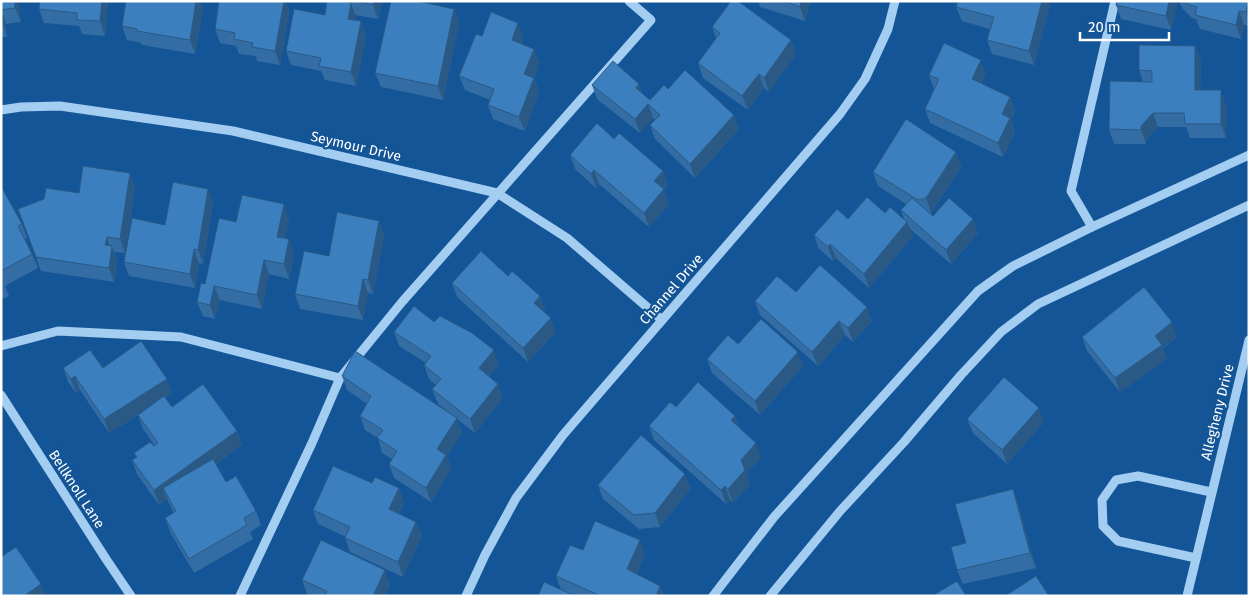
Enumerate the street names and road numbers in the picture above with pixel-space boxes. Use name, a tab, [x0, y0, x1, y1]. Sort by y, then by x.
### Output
street label: Seymour Drive	[309, 128, 403, 165]
street label: Channel Drive	[636, 250, 707, 328]
street label: Allegheny Drive	[1197, 362, 1238, 462]
street label: Bellknoll Lane	[45, 447, 108, 532]

